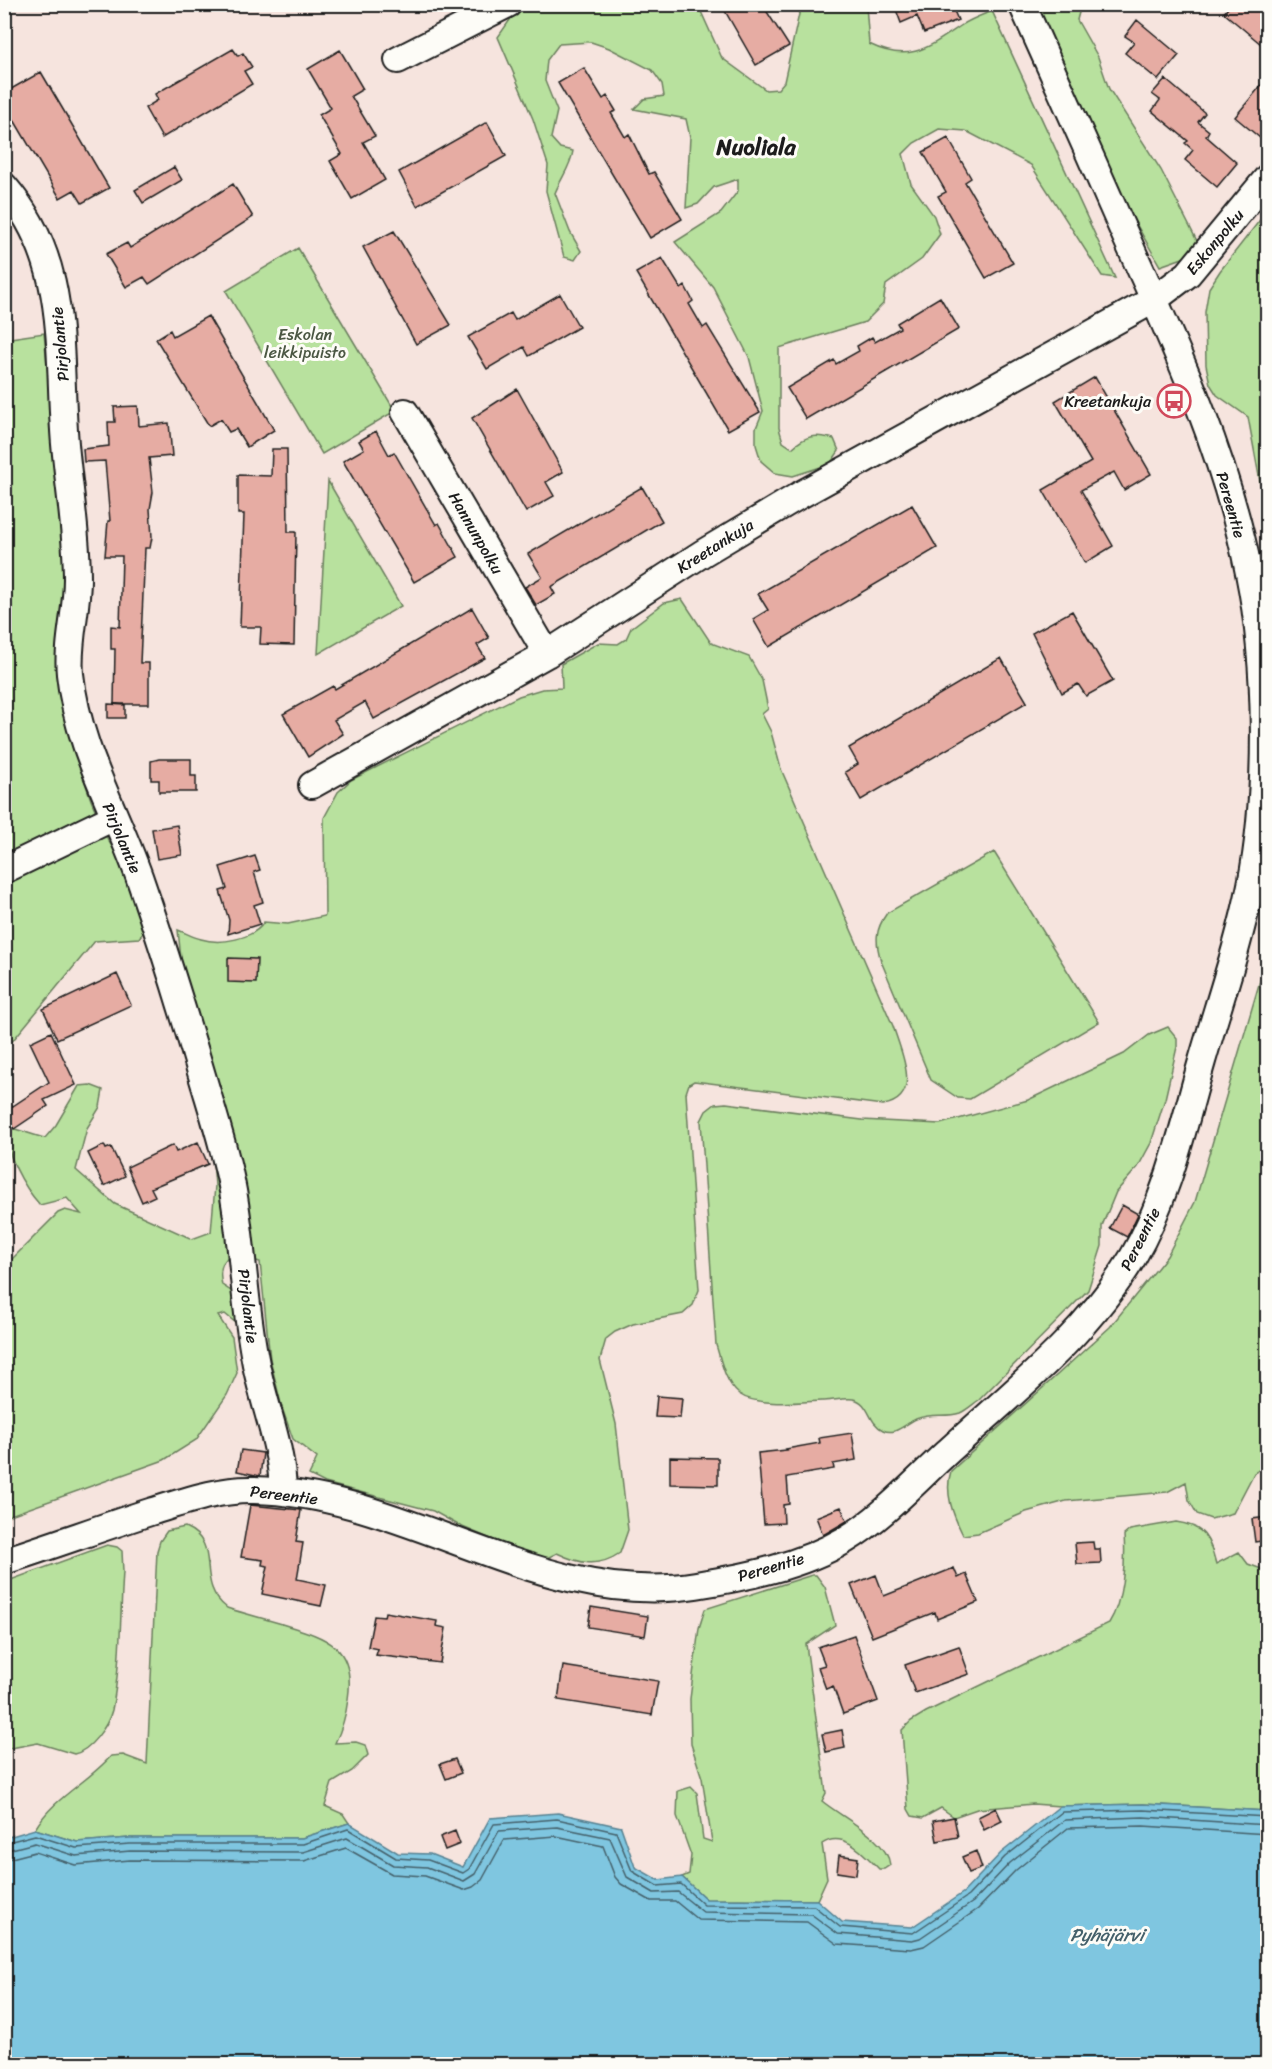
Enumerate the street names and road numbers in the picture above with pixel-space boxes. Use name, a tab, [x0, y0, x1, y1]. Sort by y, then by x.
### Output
street label: Eskonpolku	[1178, 202, 1252, 282]
street label: Pirjolantie	[42, 305, 78, 383]
street label: Pereentie	[1208, 468, 1254, 542]
street label: Hannunpolku	[440, 486, 512, 580]
street label: Kreetankuja	[671, 510, 760, 581]
street label: Pirjolantie	[94, 798, 150, 878]
street label: Pereentie	[1112, 1202, 1168, 1276]
street label: Pirjolantie	[229, 1267, 267, 1345]
street label: Pereentie	[248, 1476, 320, 1514]
street label: Pereentie	[734, 1544, 808, 1590]

